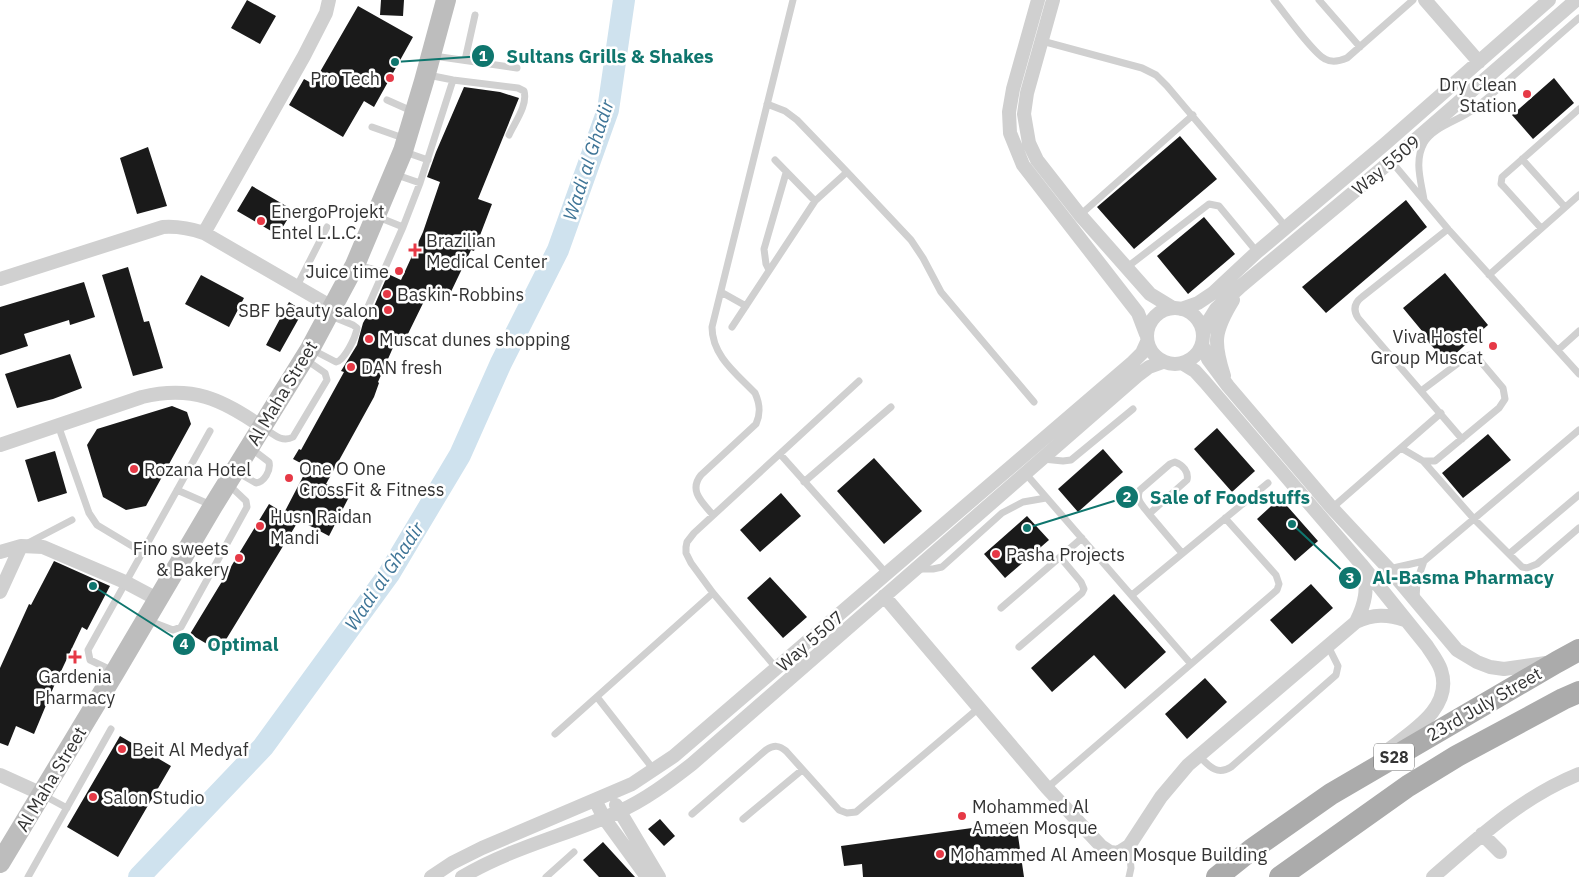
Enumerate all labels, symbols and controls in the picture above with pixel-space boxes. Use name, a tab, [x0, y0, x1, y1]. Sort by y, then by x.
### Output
callout: Sultans Grills & Shakes	[471, 39, 723, 73]
text: Sultans Grills & Shakes	[506, 44, 714, 68]
text: 1	[478, 46, 488, 65]
place label: Pro Tech	[310, 67, 380, 90]
marker: Pro Tech	[384, 72, 396, 84]
place label: Dry Clean Station	[1439, 73, 1517, 117]
marker: Dry Clean Station	[1521, 88, 1533, 100]
water label: Wadi al Ghadir	[557, 95, 619, 223]
street label: Way 5509	[1347, 130, 1425, 200]
place label: EnergoProjekt Entel L.L.C.	[271, 200, 385, 244]
marker: EnergoProjekt Entel L.L.C.	[255, 215, 267, 227]
place label: Brazilian Medical Center	[426, 229, 548, 273]
marker: Brazilian Medical Center	[408, 243, 422, 257]
place label: Juice time	[306, 260, 389, 283]
marker: Juice time	[393, 265, 405, 277]
place label: Baskin-Robbins	[397, 283, 524, 306]
marker: Baskin-Robbins	[381, 288, 393, 300]
place label: SBF beauty salon	[238, 299, 378, 322]
marker: SBF beauty salon	[382, 304, 394, 316]
place label: Viva Hostel Group Muscat	[1370, 325, 1483, 369]
place label: Muscat dunes shopping	[379, 328, 570, 351]
marker: Muscat dunes shopping	[363, 333, 375, 345]
street label: Al Maha Street	[242, 336, 322, 450]
marker: Viva Hostel Group Muscat	[1487, 340, 1499, 352]
place label: DAN fresh	[361, 356, 443, 379]
marker: DAN fresh	[345, 361, 357, 373]
place label: One O One CrossFit & Fitness	[299, 457, 444, 501]
place label: Rozana Hotel	[144, 458, 251, 481]
marker: Rozana Hotel	[128, 463, 140, 475]
marker: One O One CrossFit & Fitness	[283, 472, 295, 484]
callout: Sale of Foodstuffs	[1115, 480, 1320, 514]
text: Sale of Foodstuffs	[1150, 485, 1310, 509]
text: 2	[1122, 487, 1132, 506]
place label: Husn Raidan Mandi	[270, 505, 372, 549]
water label: Wadi al Ghadir	[339, 516, 430, 635]
marker: Husn Raidan Mandi	[254, 520, 266, 532]
place label: Fino sweets & Bakery	[133, 537, 229, 581]
place label: Pasha Projects	[1006, 543, 1125, 566]
marker: Pasha Projects	[990, 548, 1002, 560]
marker: Fino sweets & Bakery	[233, 552, 245, 564]
callout: Al-Basma Pharmacy	[1337, 561, 1564, 595]
text: Al-Basma Pharmacy	[1372, 565, 1555, 589]
text: 3	[1345, 568, 1355, 587]
street label: Way 5507	[772, 605, 848, 677]
callout: Optimal	[172, 627, 288, 661]
text: Optimal	[207, 632, 279, 656]
text: 4	[179, 634, 189, 653]
marker: Gardenia Pharmacy	[69, 651, 81, 663]
street label: 23rd July Street	[1422, 662, 1546, 746]
place label: Gardenia Pharmacy	[35, 665, 115, 709]
street label: Al Maha Street	[11, 722, 91, 836]
place label: Beit Al Medyaf	[132, 738, 249, 761]
marker: Beit Al Medyaf	[116, 743, 128, 755]
road number: S28	[1374, 744, 1414, 770]
place label: Salon Studio	[103, 786, 205, 809]
marker: Salon Studio	[87, 791, 99, 803]
place label: Mohammed Al Ameen Mosque	[972, 795, 1098, 839]
marker: Mohammed Al Ameen Mosque	[956, 810, 968, 822]
place label: Mohammed Al Ameen Mosque Building	[950, 843, 1267, 866]
marker: Mohammed Al Ameen Mosque Building	[934, 848, 946, 860]

